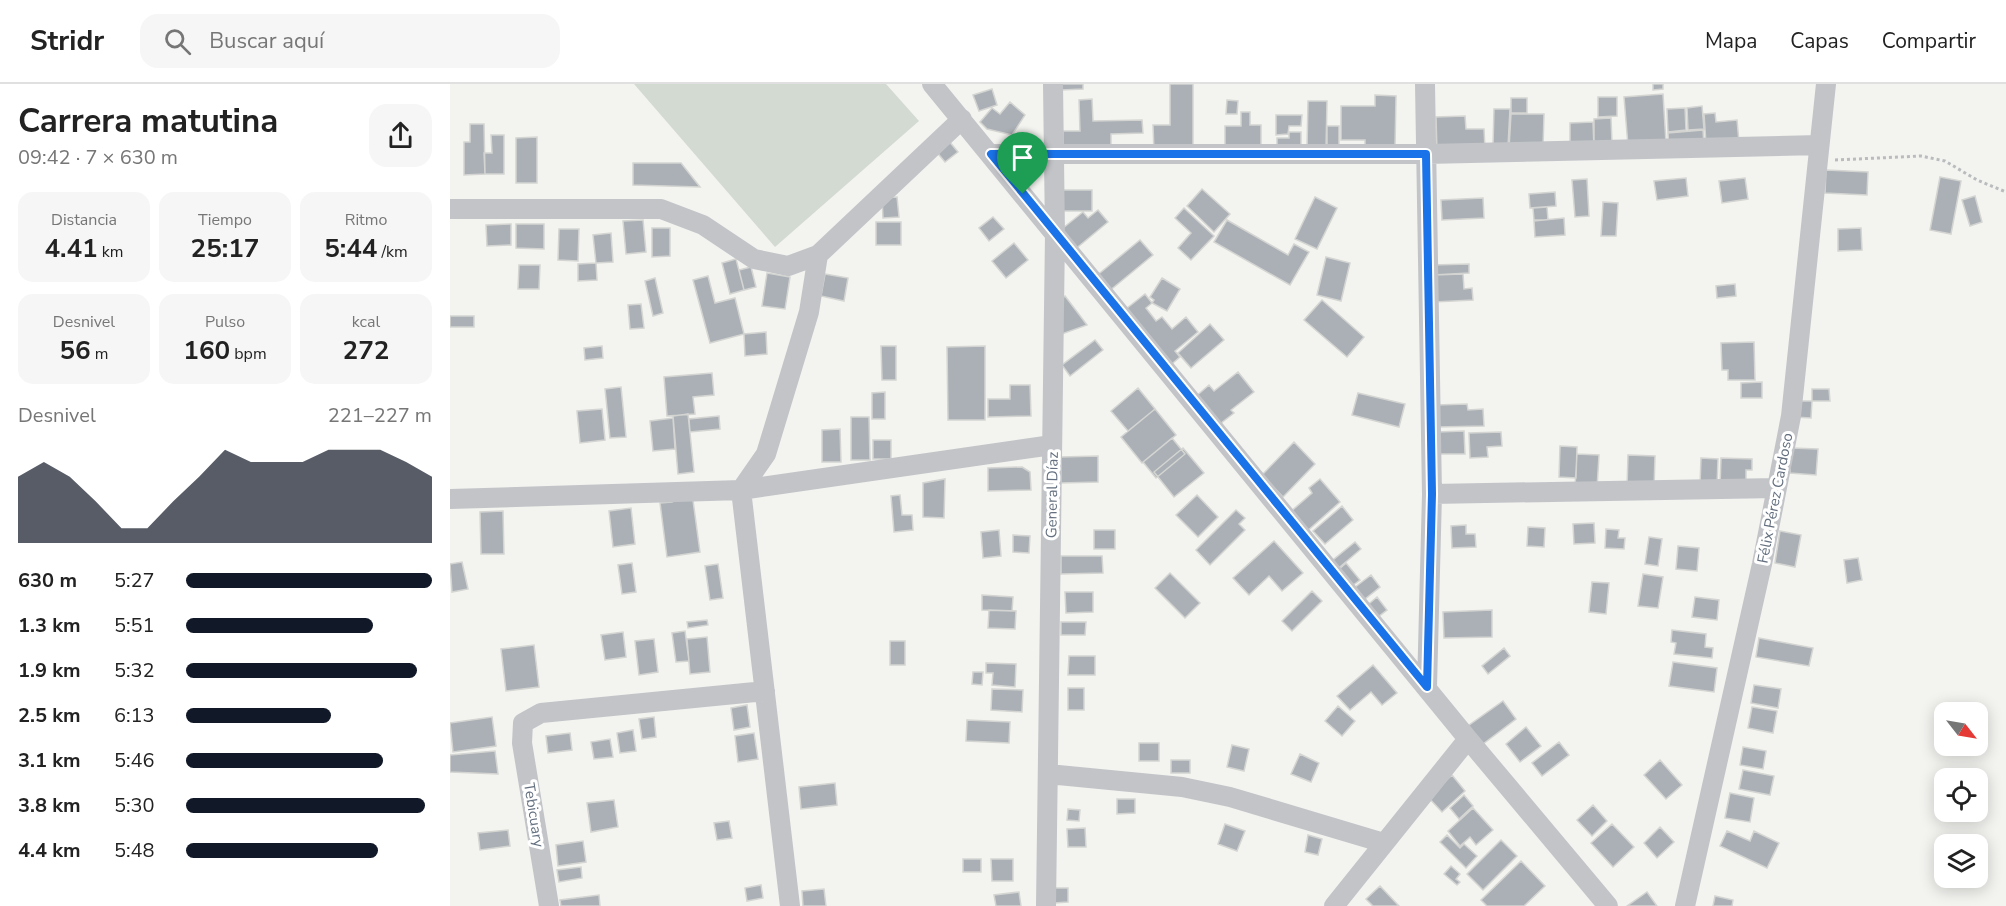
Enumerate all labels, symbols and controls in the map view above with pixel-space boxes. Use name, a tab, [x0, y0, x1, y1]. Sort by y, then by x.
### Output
search box	[140, 14, 560, 68]
text: Stridr	[30, 22, 104, 60]
icon: search	[161, 25, 194, 58]
text: Buscar aquí	[209, 26, 324, 56]
text: Mapa	[1705, 27, 1757, 55]
text: Capas	[1790, 27, 1849, 55]
text: Compartir	[1882, 27, 1976, 55]
text: Carrera matutina	[18, 99, 278, 144]
button: share	[369, 104, 432, 167]
pin	[997, 132, 1048, 194]
icon: arrive	[1006, 141, 1039, 174]
text: 09:42 · 7 × 630 m	[18, 144, 178, 171]
text: Distancia	[51, 209, 117, 231]
text: Tiempo	[198, 209, 252, 231]
text: Ritmo	[345, 209, 387, 231]
text: 4.41	[44, 231, 98, 266]
text: 25:17	[191, 231, 259, 266]
text: 5:44	[324, 231, 377, 266]
text: km	[98, 241, 124, 263]
text: /km	[377, 241, 408, 263]
text: Desnivel	[53, 311, 115, 333]
text: Pulso	[205, 311, 245, 333]
text: kcal	[352, 311, 380, 333]
text: 56	[59, 333, 91, 368]
text: 160	[183, 333, 230, 368]
text: 272	[343, 333, 389, 368]
text: m	[91, 343, 109, 365]
text: bpm	[230, 343, 267, 365]
text: Desnivel	[18, 402, 96, 429]
text: 221–227 m	[328, 402, 432, 429]
street label: Félix Pérez Cardoso	[1753, 431, 1797, 565]
street label: General Díaz	[1041, 452, 1063, 538]
text: 630 m	[18, 567, 77, 594]
text: 5:27	[114, 567, 155, 594]
text: 1.3 km	[18, 612, 81, 639]
text: 5:51	[114, 612, 155, 639]
text: 1.9 km	[18, 657, 81, 684]
text: 5:32	[114, 657, 155, 684]
text: 2.5 km	[18, 702, 81, 729]
text: 6:13	[114, 702, 155, 729]
north arrow	[1934, 702, 1988, 756]
map controls	[1934, 702, 1988, 888]
text: 3.1 km	[18, 747, 81, 774]
text: 5:46	[114, 747, 155, 774]
button: locate	[1934, 768, 1988, 822]
street label: Tebicuary	[519, 781, 549, 849]
text: 3.8 km	[18, 792, 81, 819]
text: 5:30	[114, 792, 155, 819]
button: layers	[1934, 834, 1988, 888]
text: 4.4 km	[18, 837, 81, 864]
text: 5:48	[114, 837, 155, 864]

